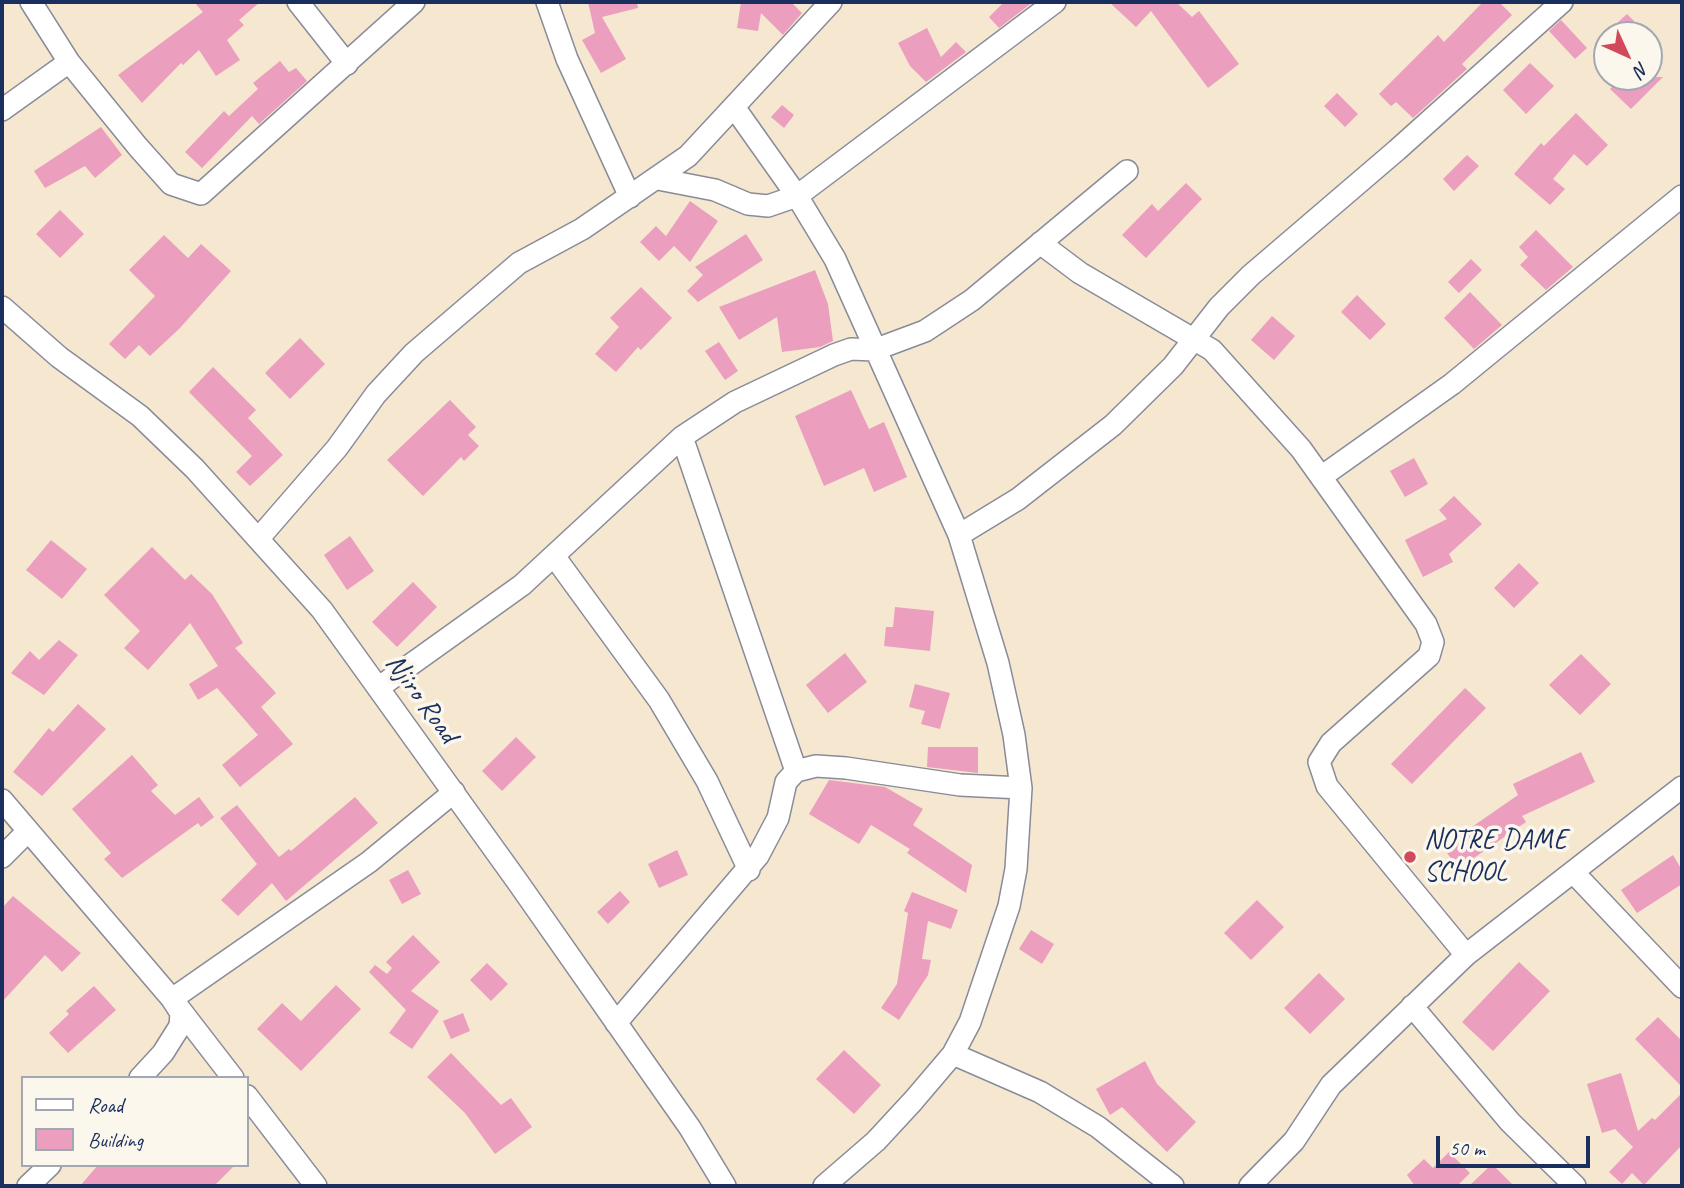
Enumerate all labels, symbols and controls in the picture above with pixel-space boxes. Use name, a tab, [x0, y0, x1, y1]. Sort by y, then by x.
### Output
north arrow	[1593, 21, 1663, 91]
text: N	[1629, 57, 1654, 82]
street label: Njiro Road	[377, 648, 465, 750]
place label: NOTRE DAME SCHOOL	[1424, 824, 1567, 890]
marker: NOTRE DAME SCHOOL	[1402, 849, 1418, 865]
legend	[21, 1076, 248, 1167]
text: Road	[88, 1092, 123, 1118]
scale bar	[1439, 1122, 1593, 1166]
text: Building	[88, 1127, 143, 1153]
text: 50 m	[1449, 1135, 1485, 1161]

